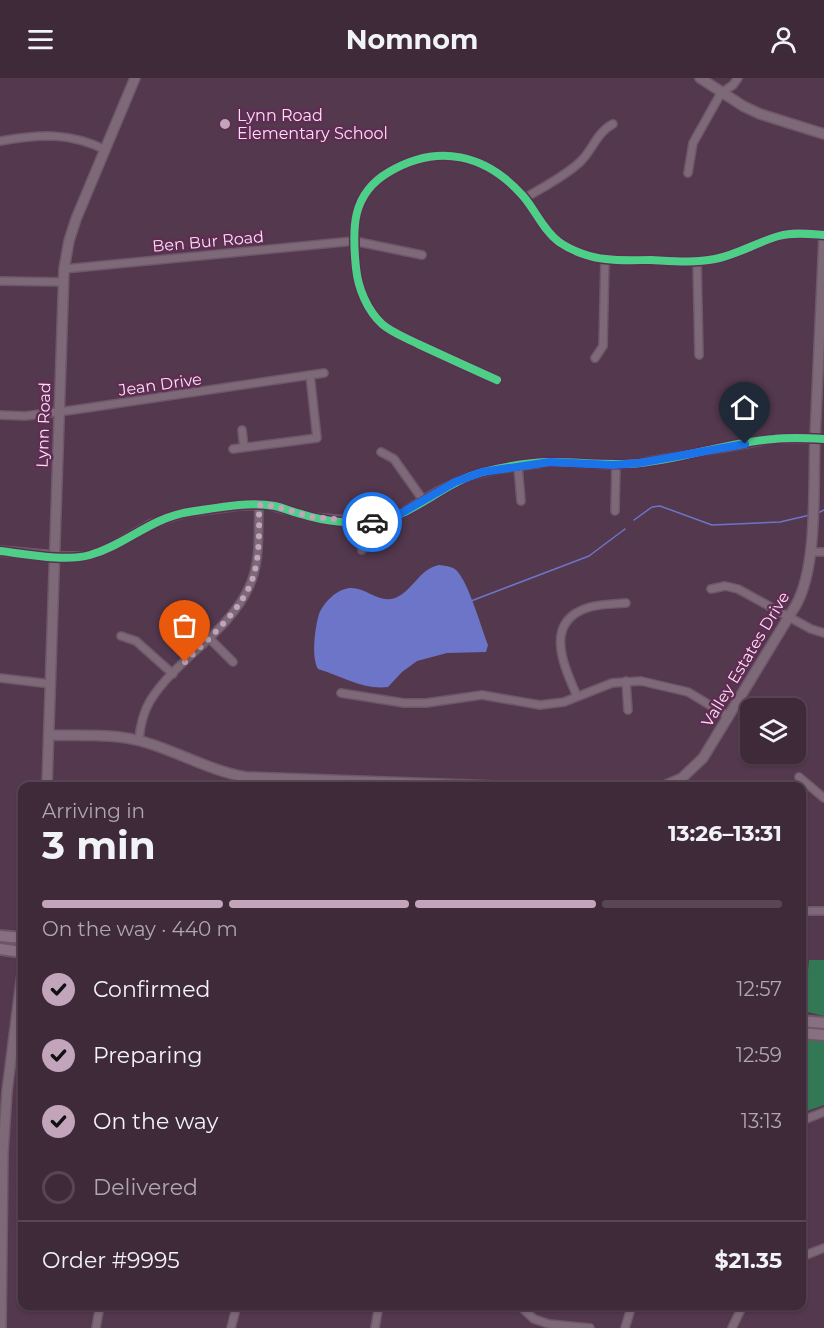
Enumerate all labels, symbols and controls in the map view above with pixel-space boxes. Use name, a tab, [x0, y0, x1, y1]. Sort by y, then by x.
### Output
icon: menu	[24, 23, 57, 56]
text: Nomnom	[346, 23, 478, 56]
icon: person	[767, 23, 800, 56]
place label: Lynn Road Elementary School	[237, 106, 388, 143]
marker: Lynn Road Elementary School	[218, 117, 232, 131]
street label: Ben Bur Road	[151, 227, 265, 256]
street label: Jean Drive	[116, 369, 203, 400]
street label: Lynn Road	[33, 382, 54, 468]
pin	[719, 382, 770, 444]
icon: home	[728, 391, 761, 424]
courier	[342, 492, 402, 552]
icon: car	[356, 506, 389, 539]
street label: Valley Estates Drive	[697, 588, 793, 730]
pin	[159, 600, 210, 662]
icon: bag	[168, 609, 201, 642]
map controls	[740, 698, 806, 764]
button: layers	[740, 698, 806, 764]
text: Arriving in	[42, 799, 145, 823]
text: 13:26–13:31	[668, 820, 782, 847]
text: 3 min	[42, 821, 156, 869]
text: On the way · 440 m	[42, 917, 238, 941]
icon: check	[42, 973, 75, 1006]
text: Confirmed	[93, 976, 210, 1003]
text: 12:57	[736, 977, 782, 1001]
icon: check	[42, 1039, 75, 1072]
text: Preparing	[93, 1042, 202, 1069]
text: 12:59	[736, 1043, 782, 1067]
icon: check	[42, 1105, 75, 1138]
text: On the way	[93, 1108, 218, 1135]
text: 13:13	[741, 1109, 782, 1133]
text: Delivered	[93, 1174, 198, 1201]
text: Order #9995	[42, 1247, 180, 1274]
text: $21.35	[714, 1247, 782, 1274]

